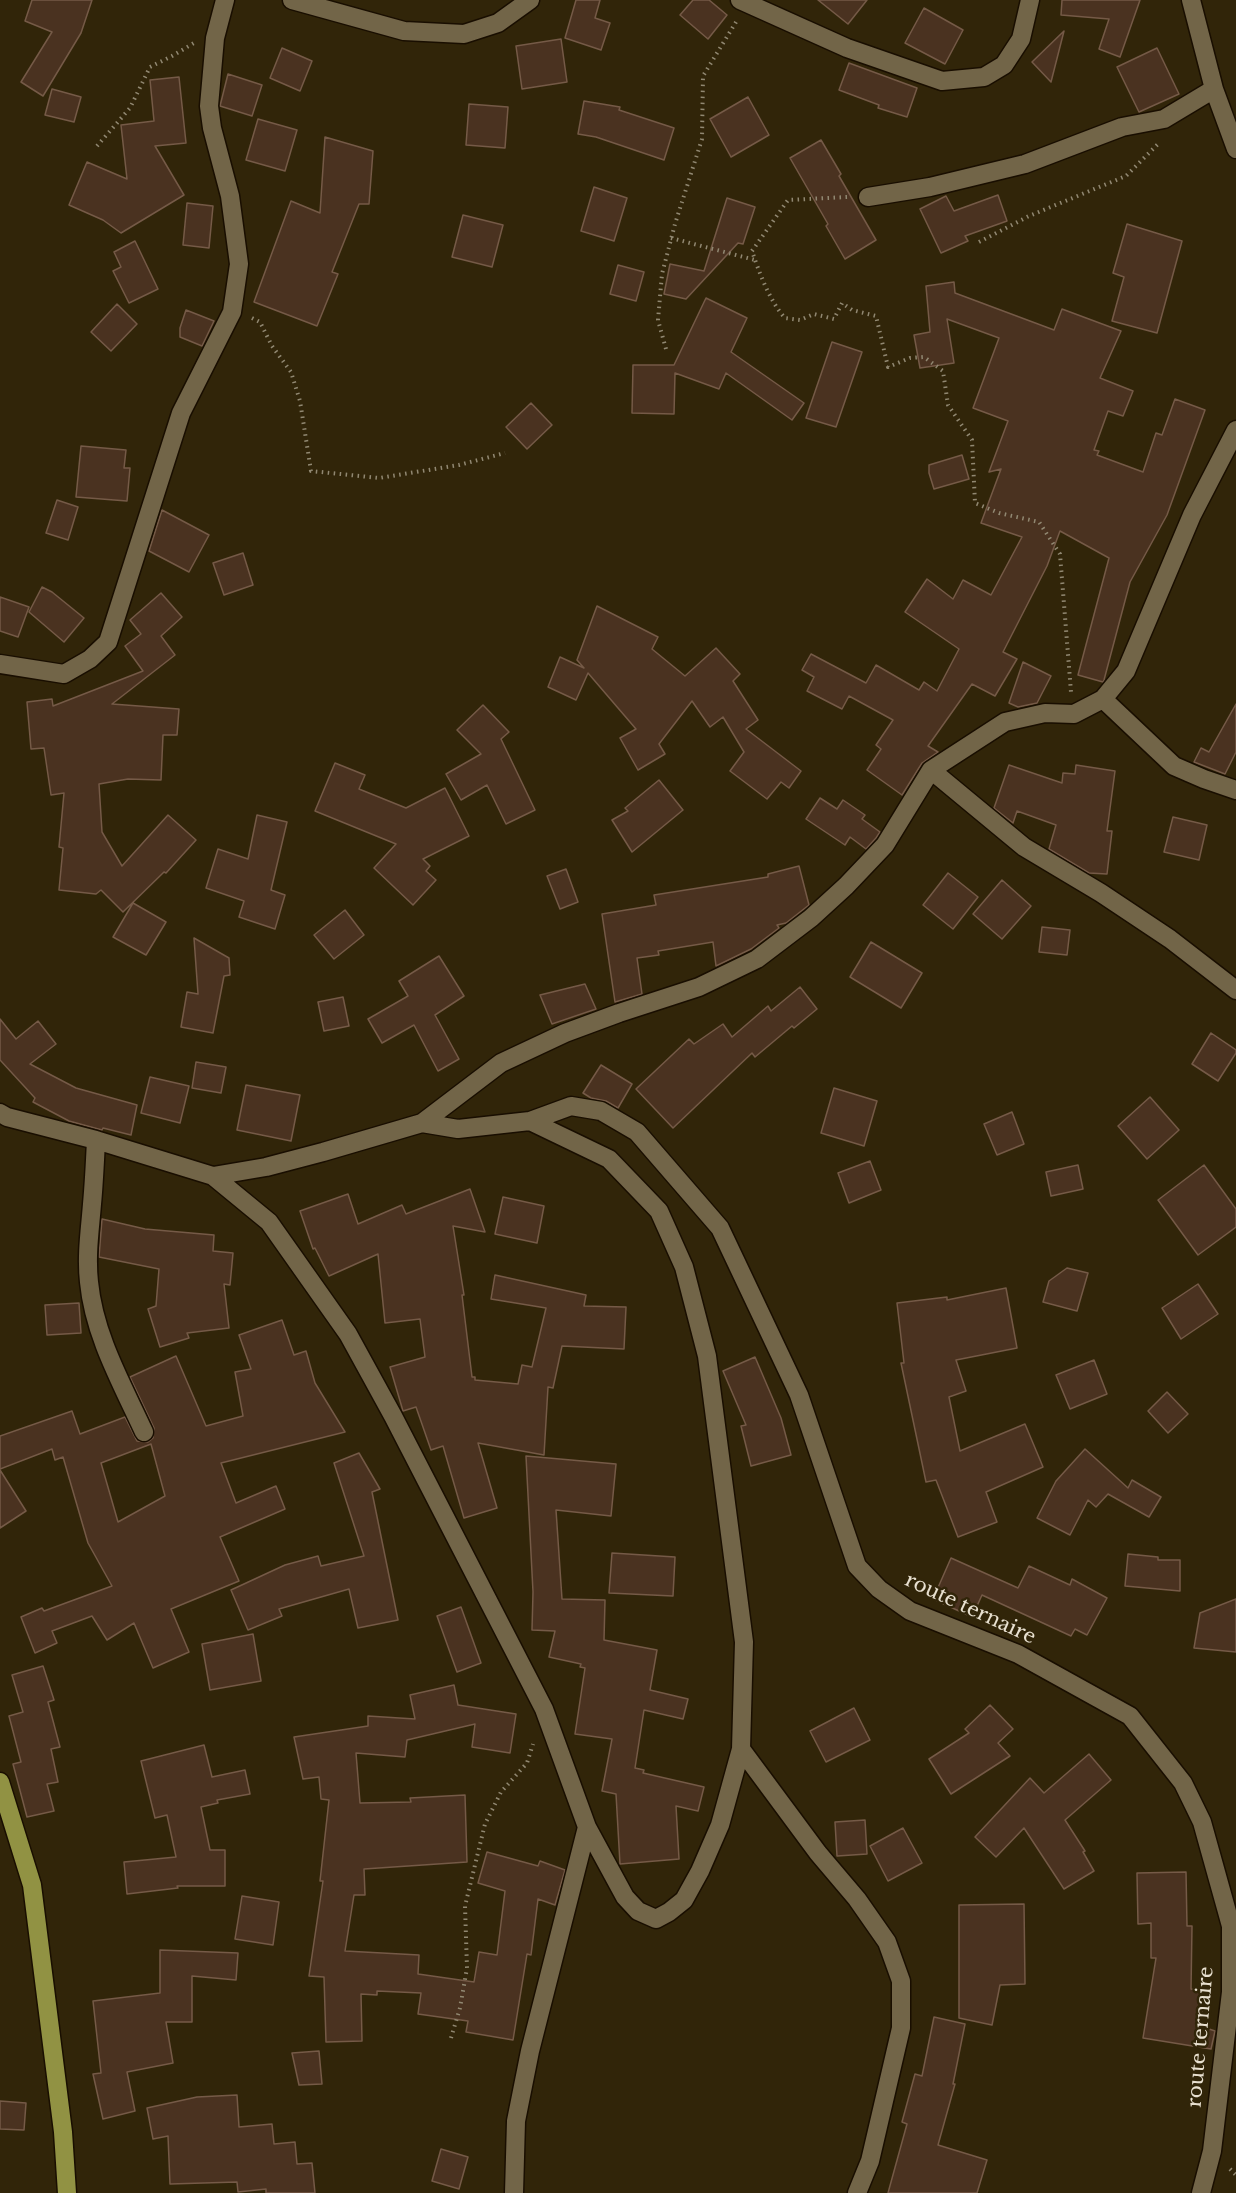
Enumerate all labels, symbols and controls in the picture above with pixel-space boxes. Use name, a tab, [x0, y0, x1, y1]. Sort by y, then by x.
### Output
street label: route ternaire	[901, 1568, 1039, 1650]
street label: route ternaire	[1183, 1965, 1219, 2109]

